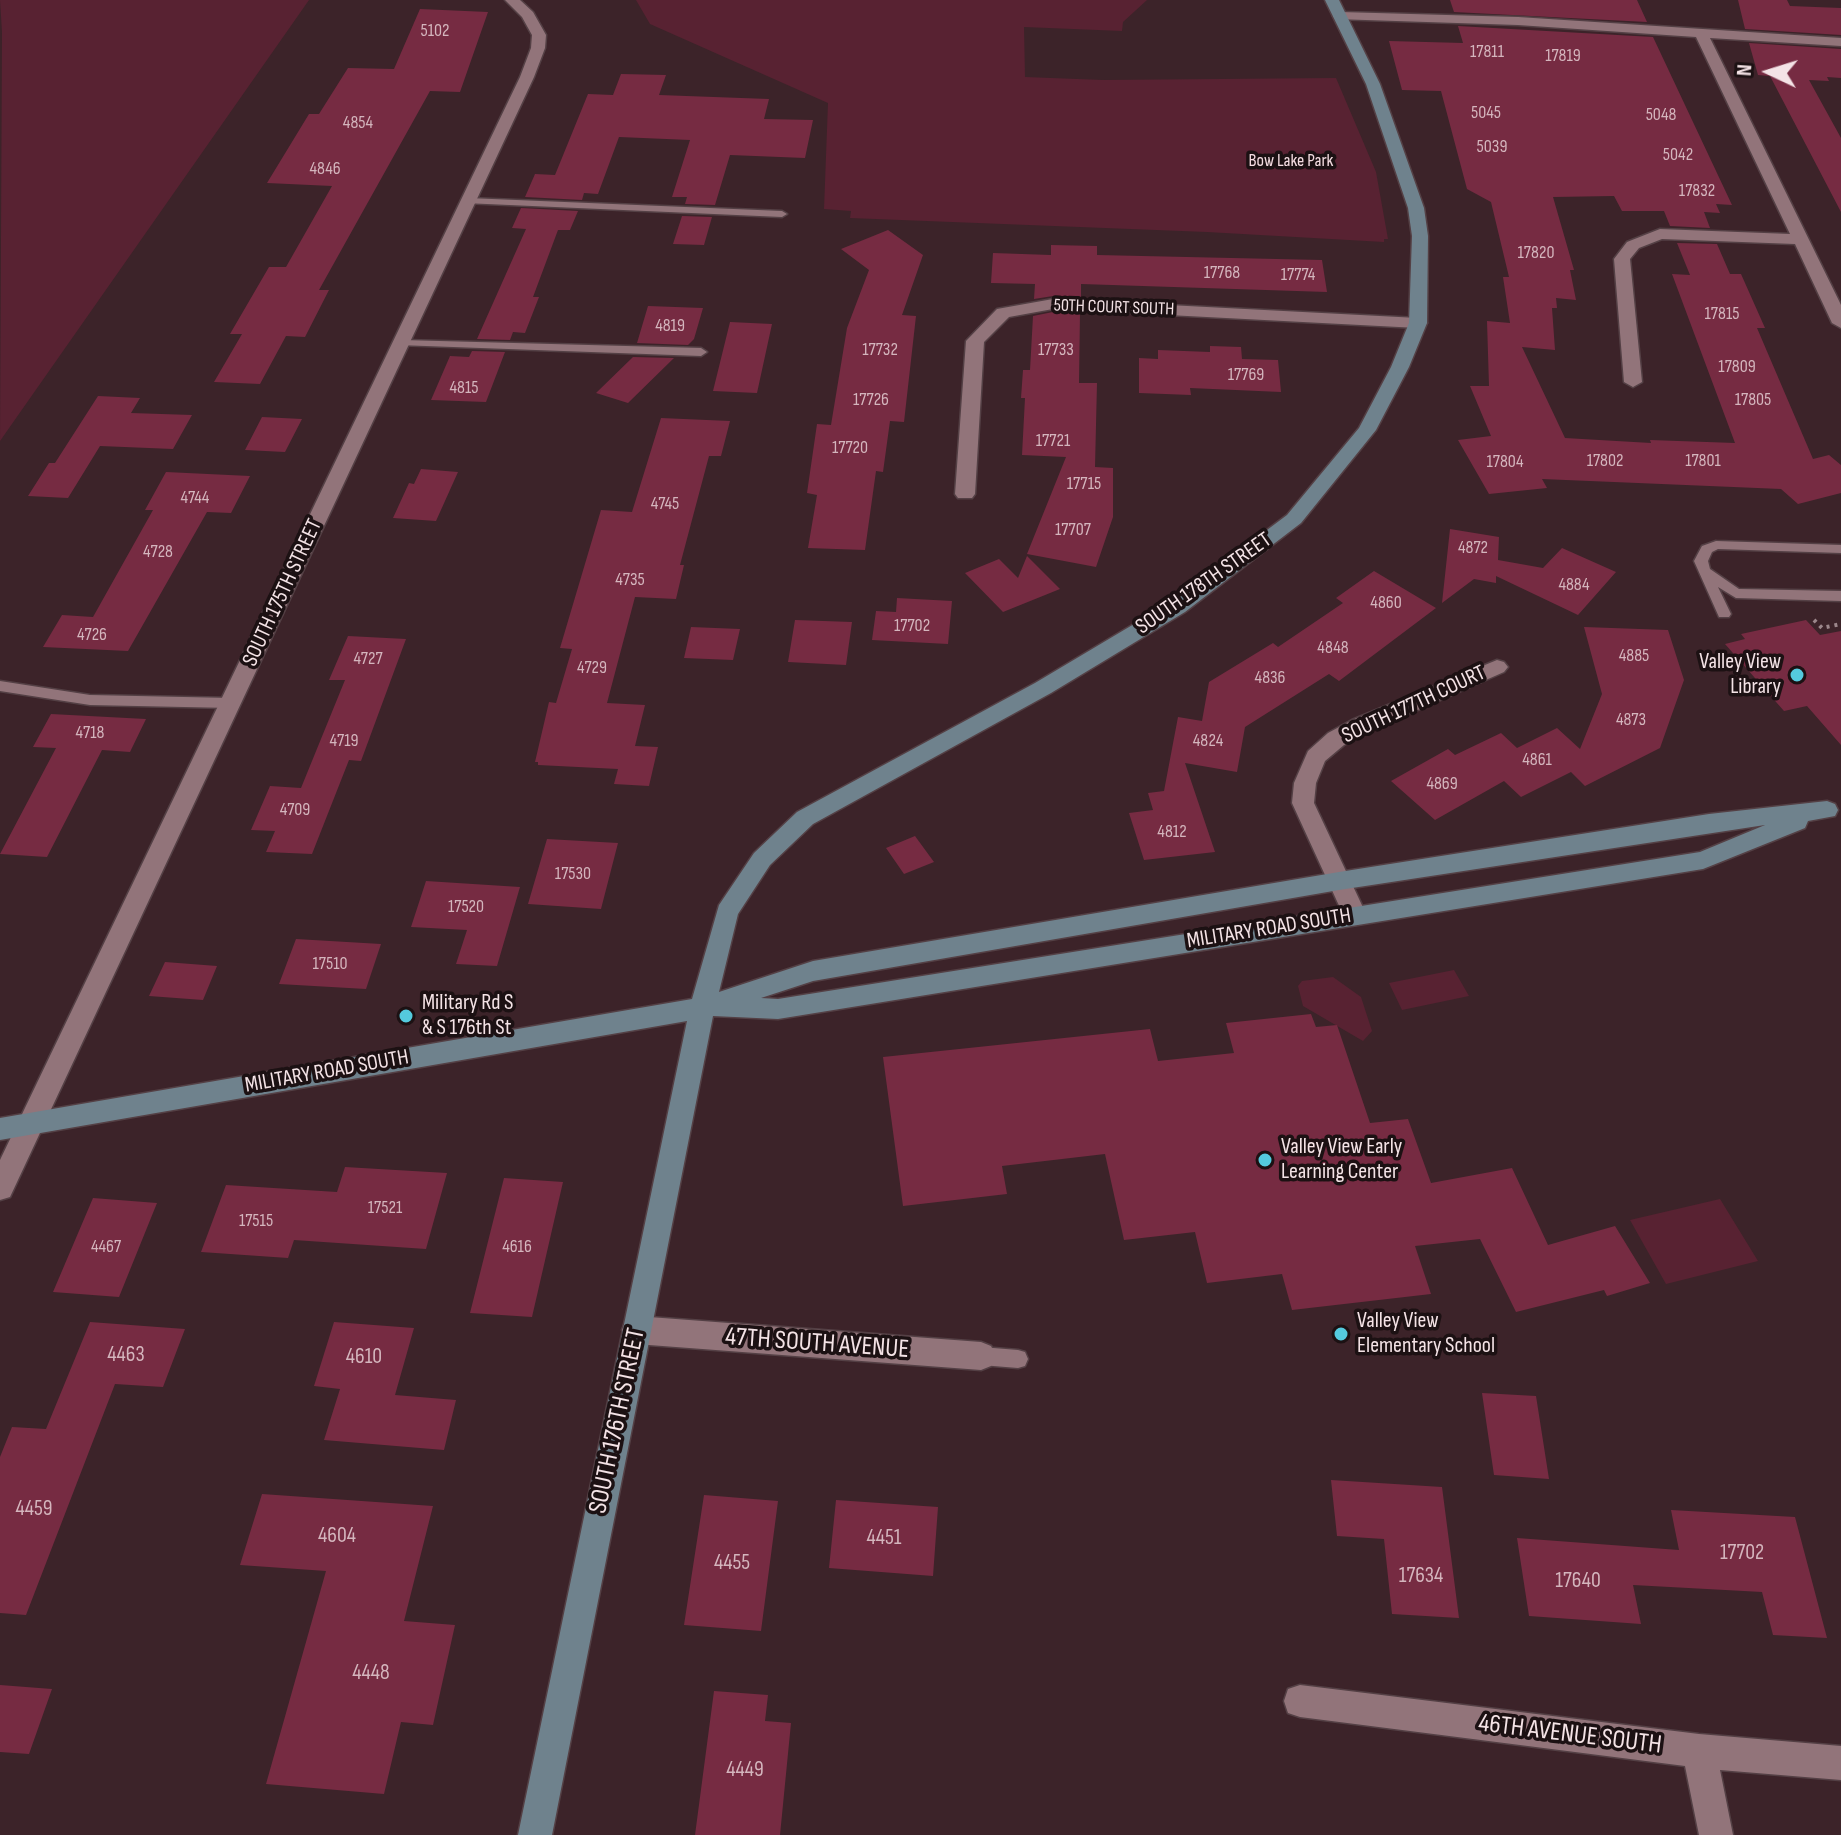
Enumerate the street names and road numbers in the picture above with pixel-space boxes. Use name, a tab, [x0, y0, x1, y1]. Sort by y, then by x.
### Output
street label: 50TH COURT SOUTH	[1053, 295, 1175, 321]
street label: SOUTH 175TH STREET	[237, 515, 329, 671]
street label: SOUTH 178TH STREET	[1131, 527, 1277, 641]
street label: SOUTH 177TH COURT	[1338, 660, 1490, 750]
street label: MILITARY ROAD SOUTH	[1185, 903, 1353, 955]
street label: MILITARY ROAD SOUTH	[243, 1045, 411, 1099]
street label: 47TH SOUTH AVENUE	[724, 1322, 910, 1366]
street label: SOUTH 176TH STREET	[583, 1326, 653, 1516]
street label: 46TH AVENUE SOUTH	[1477, 1708, 1663, 1762]

